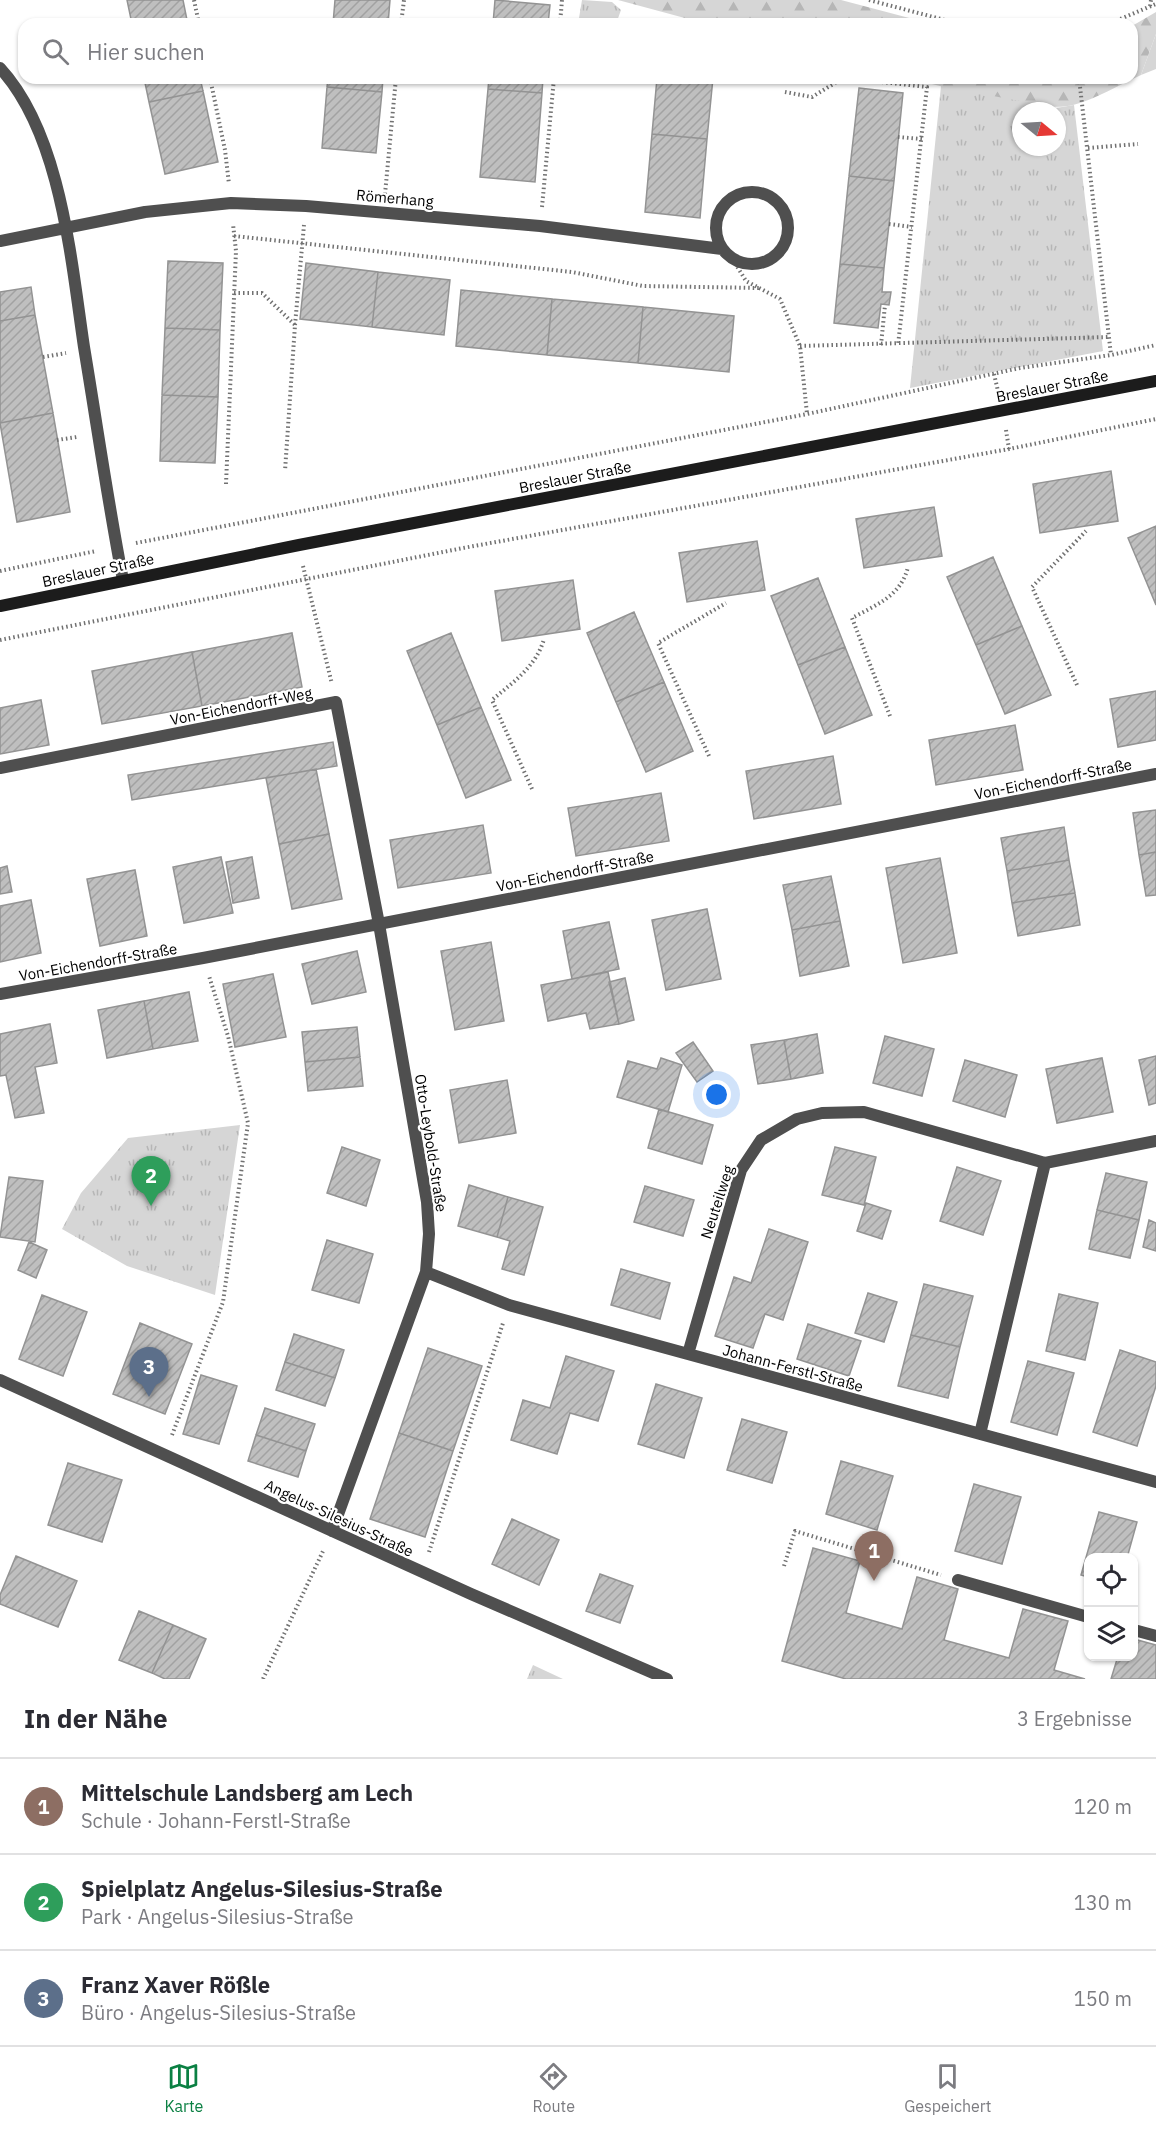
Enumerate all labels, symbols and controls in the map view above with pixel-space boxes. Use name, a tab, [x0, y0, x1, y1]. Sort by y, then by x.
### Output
search box	[18, 18, 1138, 84]
icon: search	[39, 35, 72, 68]
text: Hier suchen	[87, 37, 205, 66]
north arrow	[1012, 102, 1066, 156]
street label: Römerhang	[356, 185, 435, 211]
street label: Breslauer Straße	[994, 366, 1110, 406]
street label: Breslauer Straße	[517, 457, 633, 497]
street label: Breslauer Straße	[40, 549, 156, 591]
street label: Von-Eichendorff-Weg	[168, 683, 314, 729]
street label: Von-Eichendorff-Straße	[973, 754, 1133, 804]
street label: Von-Eichendorff-Straße	[495, 846, 655, 896]
street label: Von-Eichendorff-Straße	[17, 939, 179, 985]
street label: Otto-Leybold-Straße	[411, 1073, 451, 1213]
your location	[702, 1080, 731, 1109]
pin: 2	[132, 1156, 170, 1206]
street label: Neuteilweg	[696, 1163, 738, 1241]
street label: Johann-Ferstl-Straße	[721, 1340, 865, 1396]
pin: 3	[130, 1348, 168, 1397]
street label: Angelus-Silesius-Straße	[262, 1475, 416, 1561]
pin: 1	[854, 1532, 894, 1581]
map controls	[1084, 1553, 1138, 1661]
button: locate	[1084, 1553, 1138, 1607]
button: layers	[1084, 1607, 1138, 1661]
text: In der Nähe	[24, 1701, 168, 1735]
text: 3 Ergebnisse	[1017, 1705, 1132, 1732]
text: Mittelschule Landsberg am Lech	[81, 1778, 413, 1807]
text: 1	[38, 1793, 50, 1820]
text: 120 m	[1074, 1793, 1132, 1820]
text: Schule · Johann-Ferstl-Straße	[81, 1807, 351, 1834]
text: Spielplatz Angelus-Silesius-Straße	[81, 1874, 443, 1903]
text: 2	[38, 1889, 50, 1916]
text: 130 m	[1074, 1889, 1132, 1916]
text: Park · Angelus-Silesius-Straße	[81, 1903, 354, 1930]
text: Franz Xaver Rößle	[81, 1970, 270, 1999]
text: 3	[38, 1985, 50, 2012]
text: 150 m	[1074, 1985, 1132, 2012]
text: Büro · Angelus-Silesius-Straße	[81, 1999, 356, 2026]
tab: Karte	[165, 2060, 203, 2116]
tab: Route	[533, 2060, 575, 2116]
tab: Gespeichert	[904, 2060, 991, 2116]

